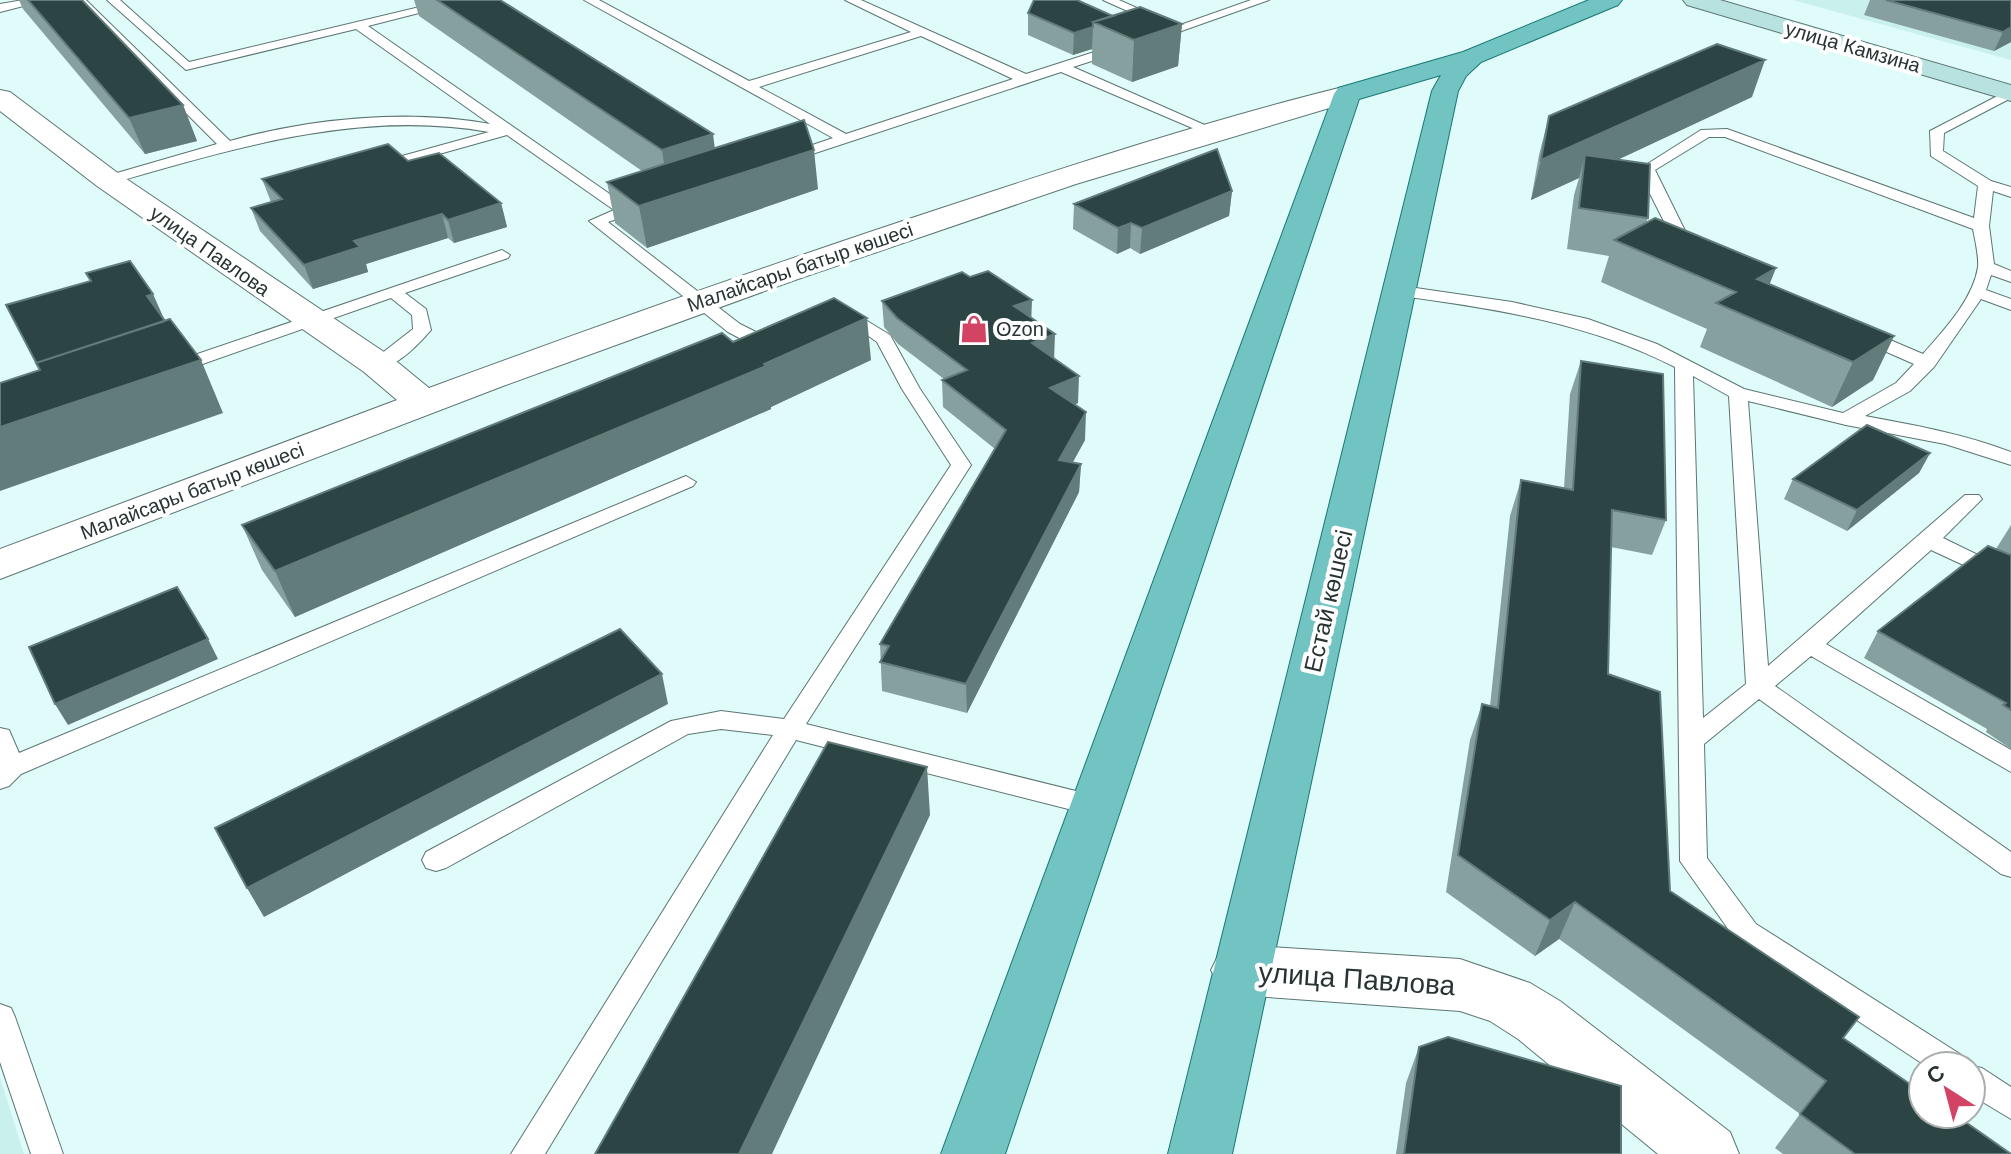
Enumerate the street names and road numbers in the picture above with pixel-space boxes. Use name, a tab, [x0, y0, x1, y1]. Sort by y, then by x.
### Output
street label: улица Камзина	[1783, 17, 1924, 77]
street label: улица Павлова	[146, 202, 275, 301]
street label: Малайсары батыр көшесі	[684, 218, 916, 316]
street label: Малайсары батыр көшесі	[77, 438, 307, 544]
street label: Естай көшесі	[1298, 527, 1358, 675]
street label: улица Павлова	[1258, 957, 1457, 1001]

